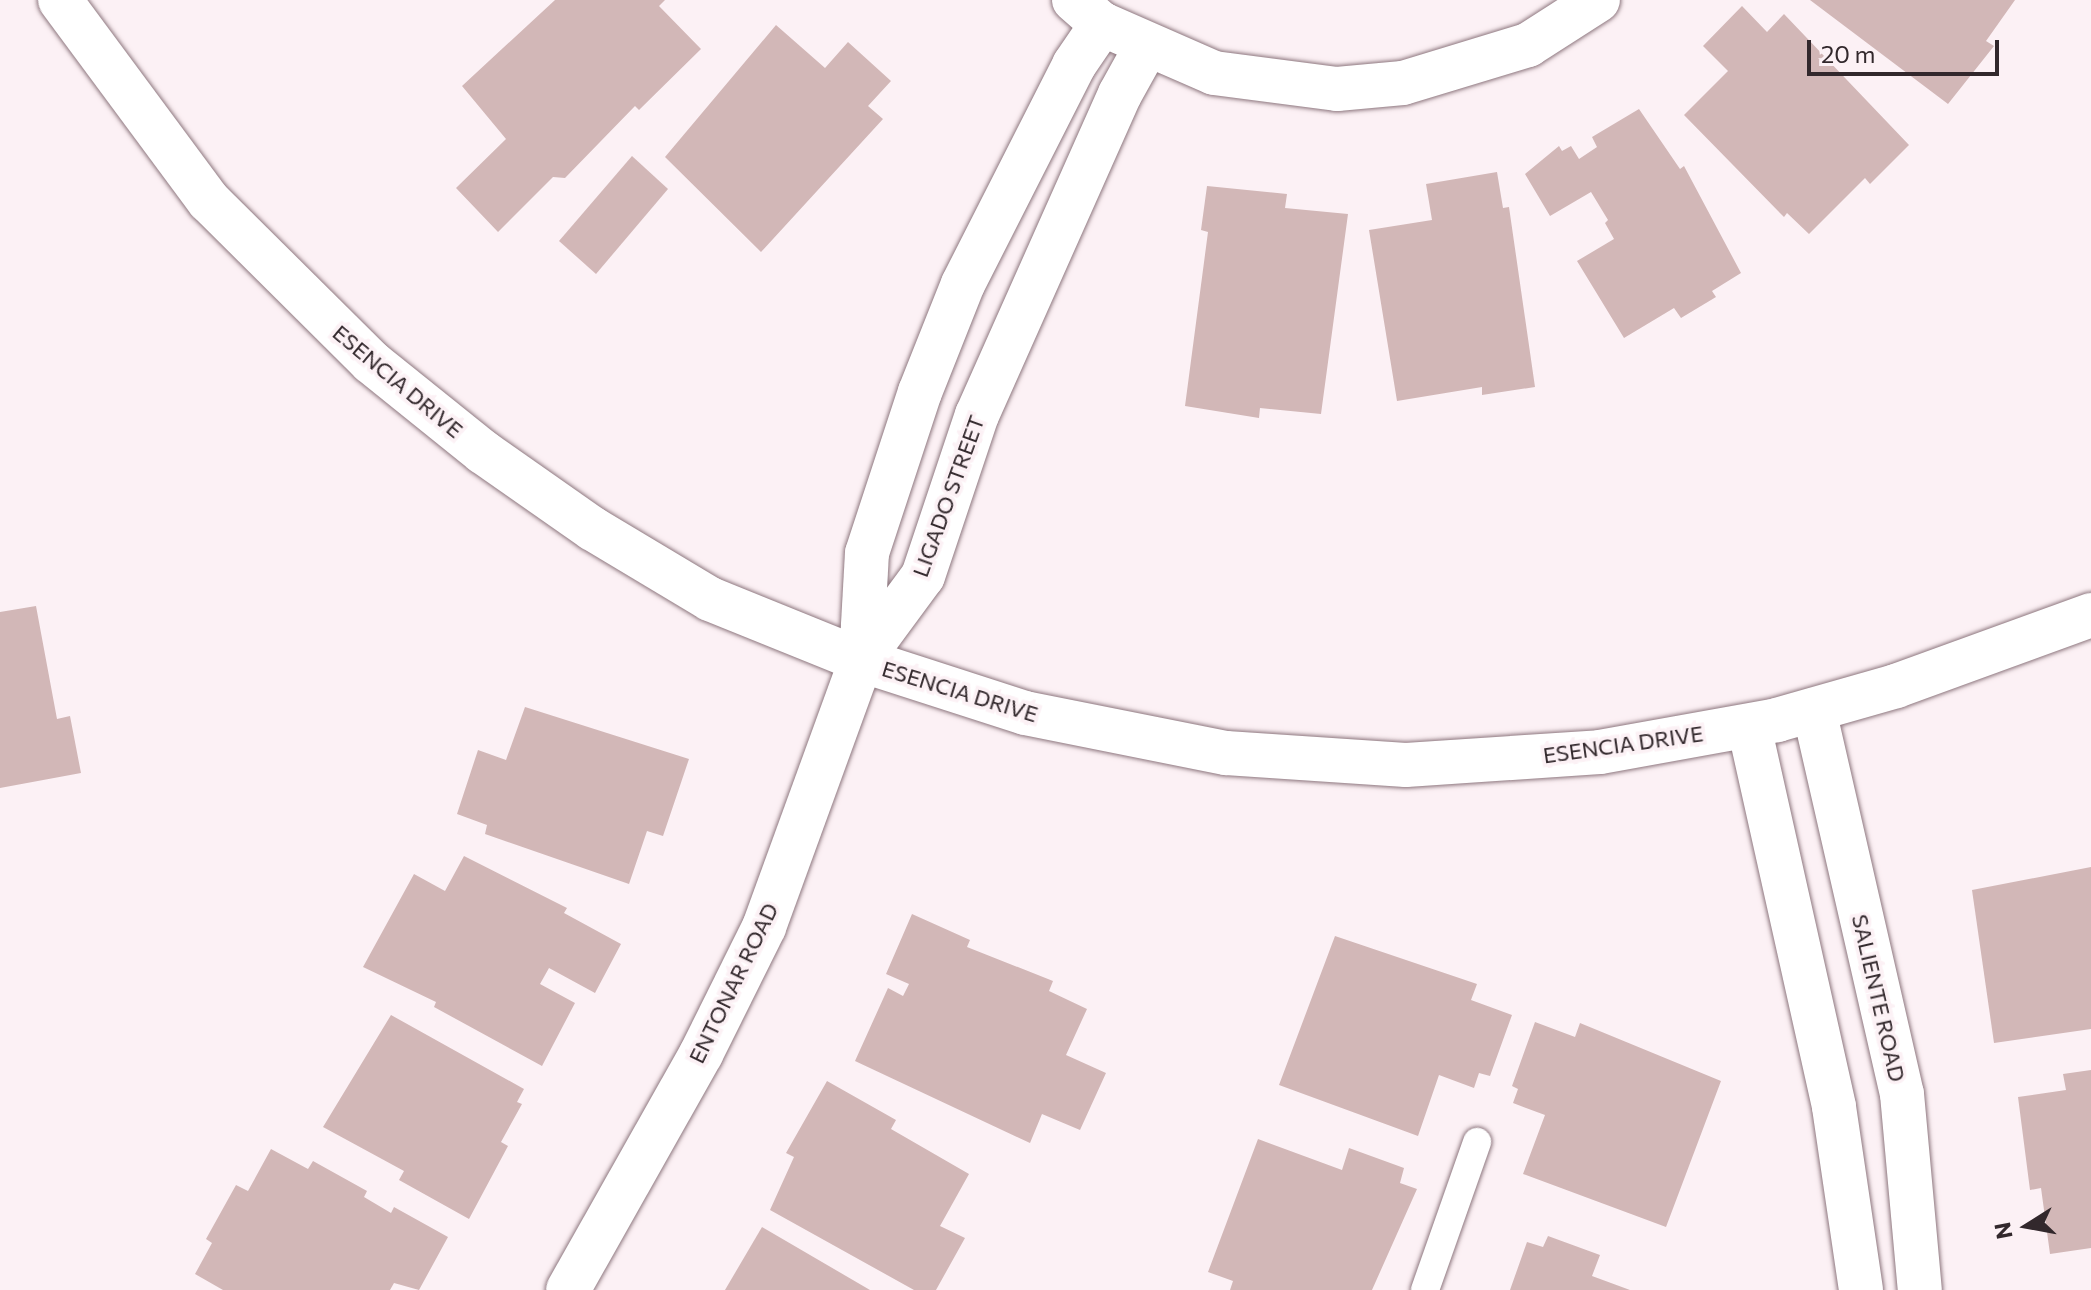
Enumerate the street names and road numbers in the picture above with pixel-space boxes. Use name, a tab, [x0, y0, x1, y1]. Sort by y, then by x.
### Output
street label: ESENCIA DRIVE	[328, 319, 468, 443]
street label: LIGADO STREET	[907, 412, 989, 580]
street label: ESENCIA DRIVE	[879, 655, 1041, 727]
street label: ESENCIA DRIVE	[1541, 720, 1705, 768]
street label: ENTONAR ROAD	[683, 899, 783, 1067]
street label: SALIENTE ROAD	[1847, 912, 1911, 1084]

